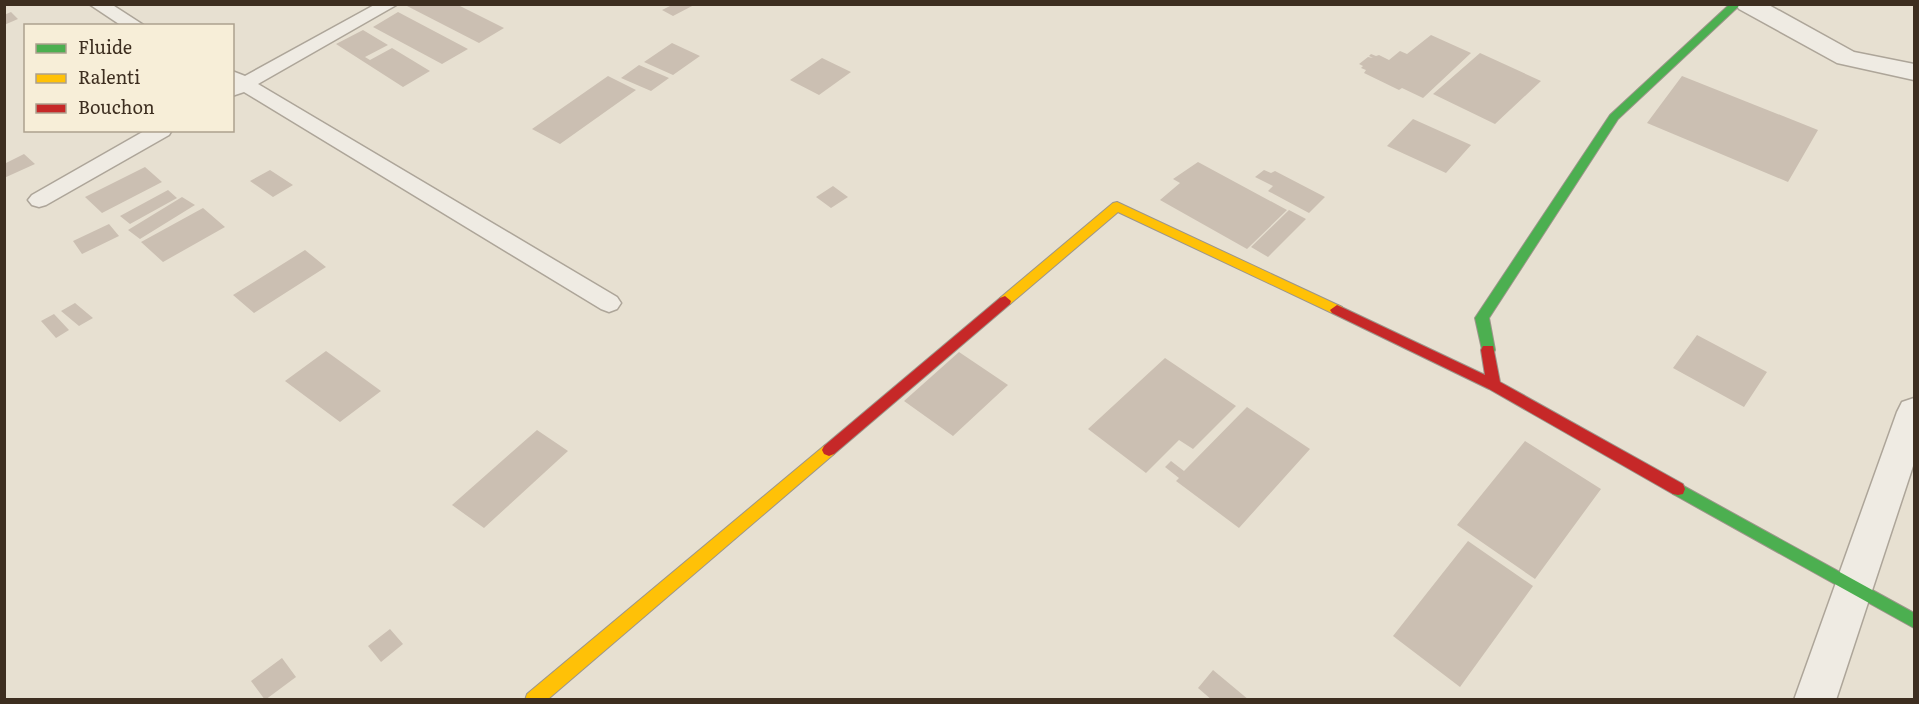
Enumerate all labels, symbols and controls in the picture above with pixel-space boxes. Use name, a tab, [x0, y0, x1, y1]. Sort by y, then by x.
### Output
legend	[24, 24, 234, 132]
text: Fluide	[78, 33, 132, 60]
text: Ralenti	[78, 63, 140, 90]
text: Bouchon	[78, 93, 155, 120]

